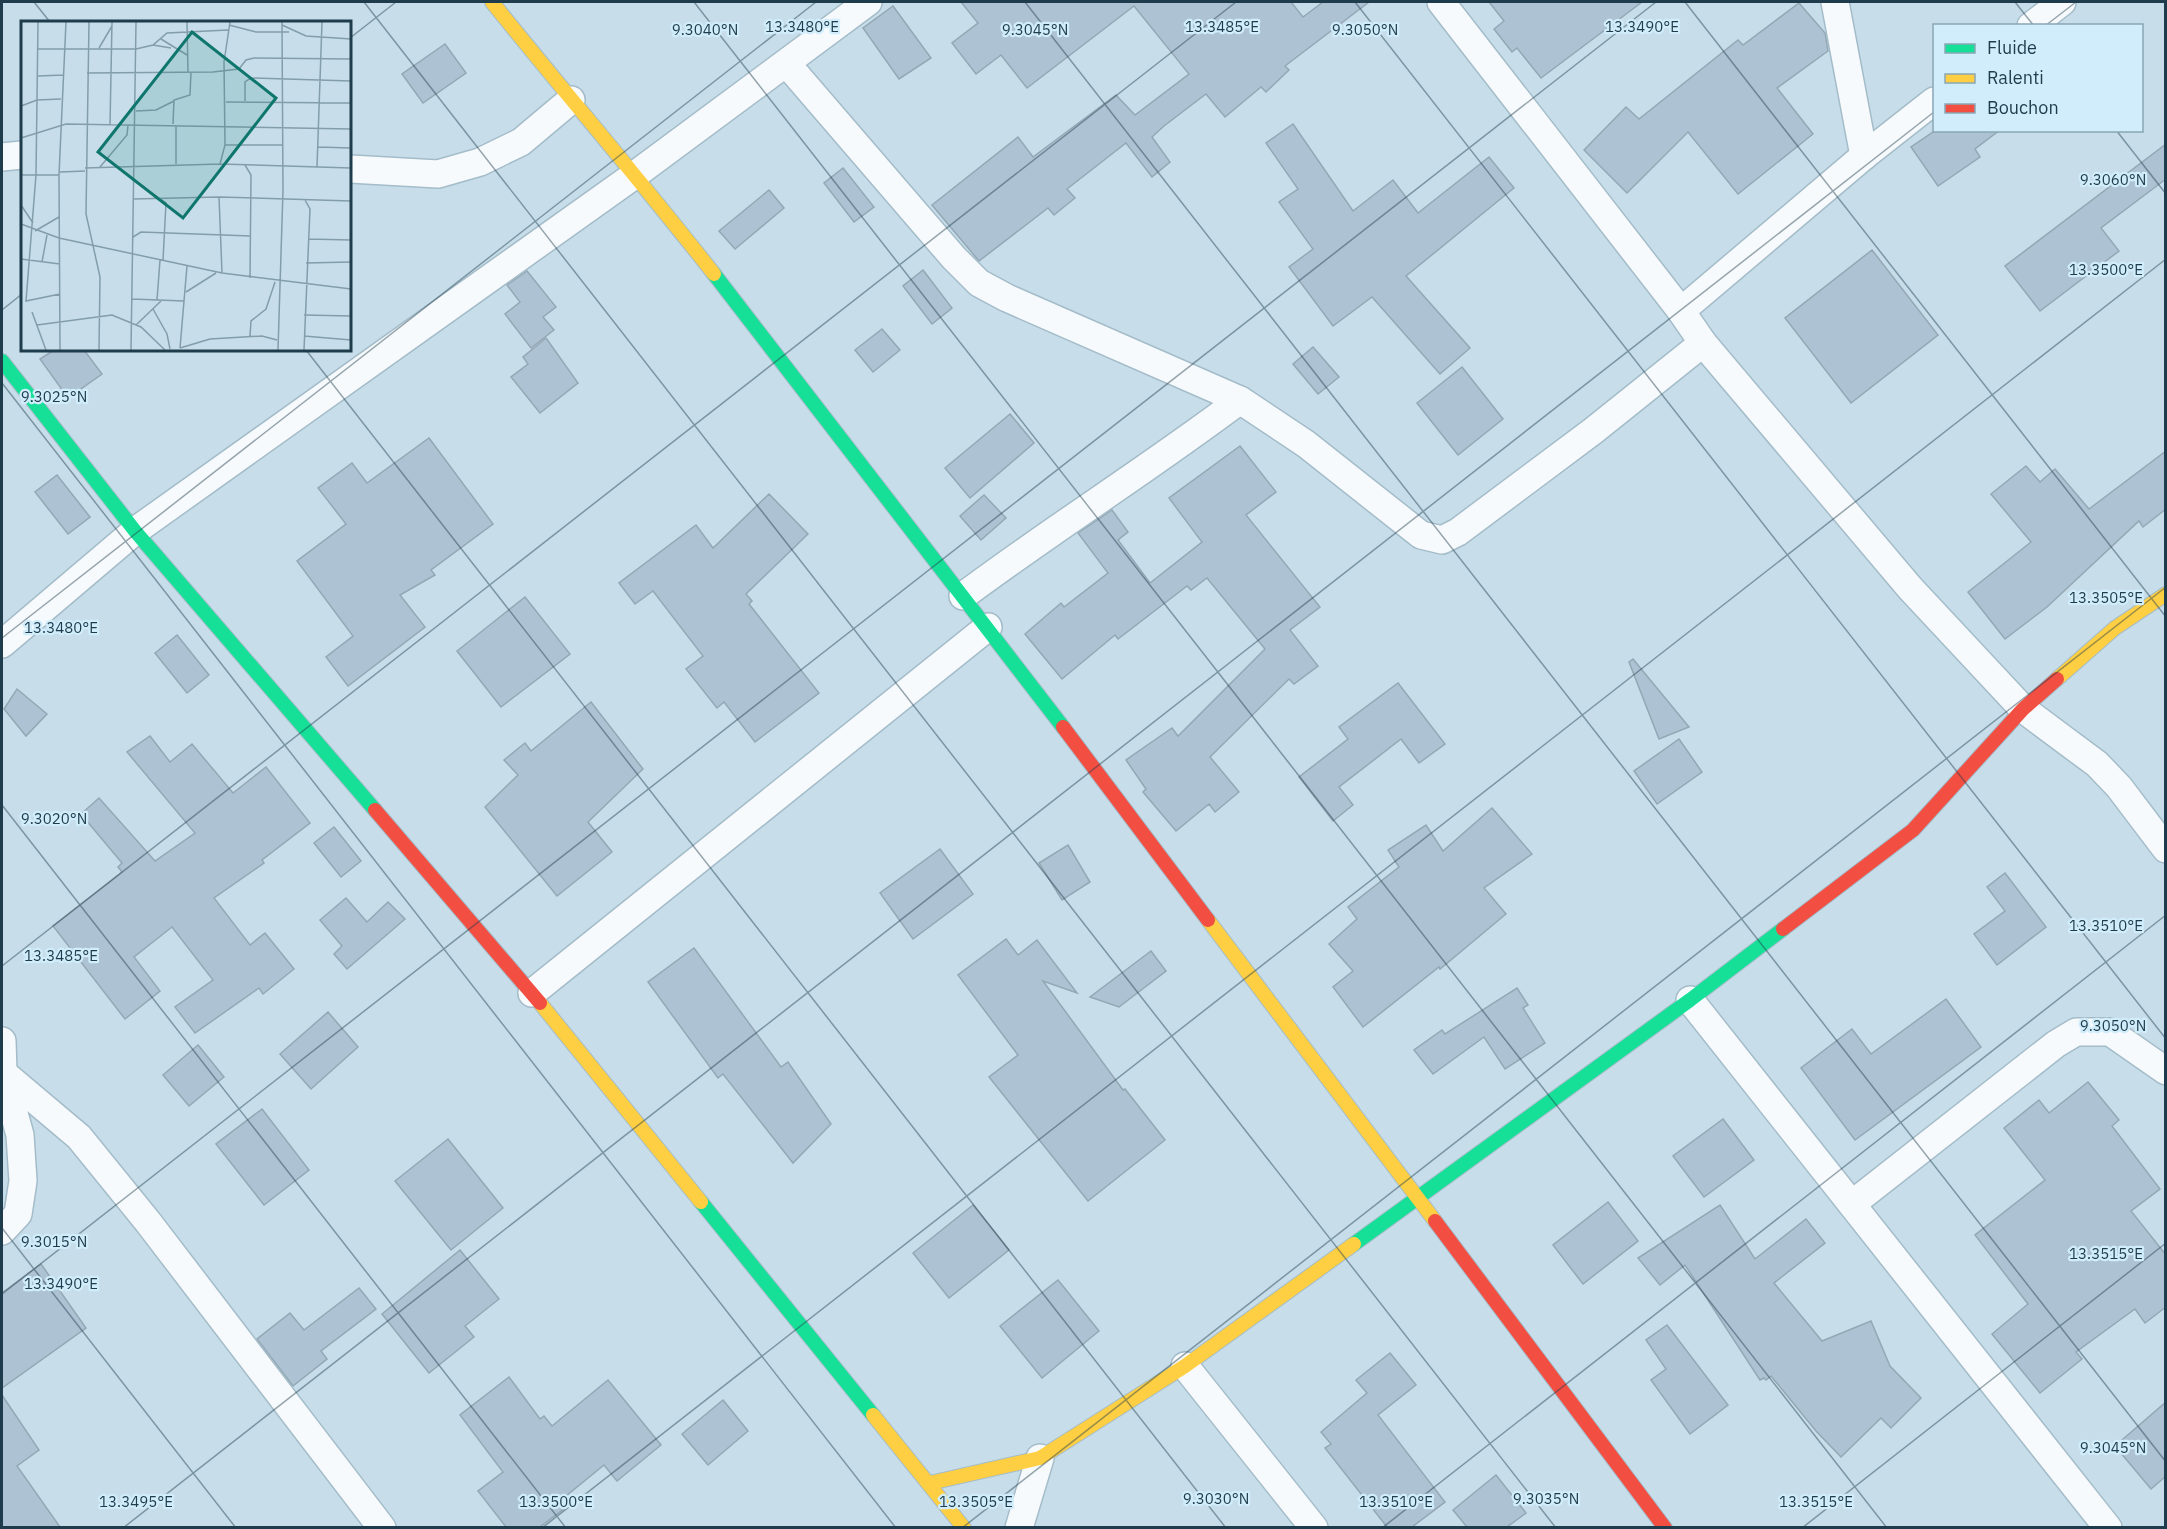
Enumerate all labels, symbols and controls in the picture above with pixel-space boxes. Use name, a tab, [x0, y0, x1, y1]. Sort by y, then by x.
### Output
text: 13.3480°E	[765, 17, 839, 36]
text: 13.3485°E	[1185, 17, 1259, 36]
text: 13.3490°E	[1605, 17, 1679, 36]
text: 9.3040°N	[672, 20, 738, 39]
text: 9.3045°N	[1002, 20, 1068, 39]
text: 9.3050°N	[1332, 20, 1398, 39]
inset map	[21, 21, 351, 351]
legend	[1933, 24, 2143, 132]
text: Fluide	[1987, 36, 2037, 59]
text: Ralenti	[1987, 66, 2044, 89]
text: Bouchon	[1987, 96, 2059, 119]
text: 9.3060°N	[2080, 170, 2146, 189]
text: 13.3500°E	[2069, 260, 2143, 279]
text: 9.3025°N	[21, 387, 87, 406]
text: 13.3505°E	[2069, 588, 2143, 607]
text: 13.3480°E	[24, 618, 98, 637]
text: 9.3020°N	[21, 809, 87, 828]
text: 13.3510°E	[2069, 916, 2143, 935]
text: 13.3485°E	[24, 946, 98, 965]
text: 9.3050°N	[2080, 1016, 2146, 1035]
text: 9.3015°N	[21, 1232, 87, 1251]
text: 13.3515°E	[2069, 1244, 2143, 1263]
text: 13.3490°E	[24, 1274, 98, 1293]
text: 9.3045°N	[2080, 1438, 2146, 1457]
text: 9.3030°N	[1183, 1489, 1249, 1508]
text: 9.3035°N	[1513, 1489, 1579, 1508]
text: 13.3495°E	[99, 1492, 173, 1511]
text: 13.3500°E	[519, 1492, 593, 1511]
text: 13.3505°E	[939, 1492, 1013, 1511]
text: 13.3510°E	[1359, 1492, 1433, 1511]
text: 13.3515°E	[1779, 1492, 1853, 1511]

